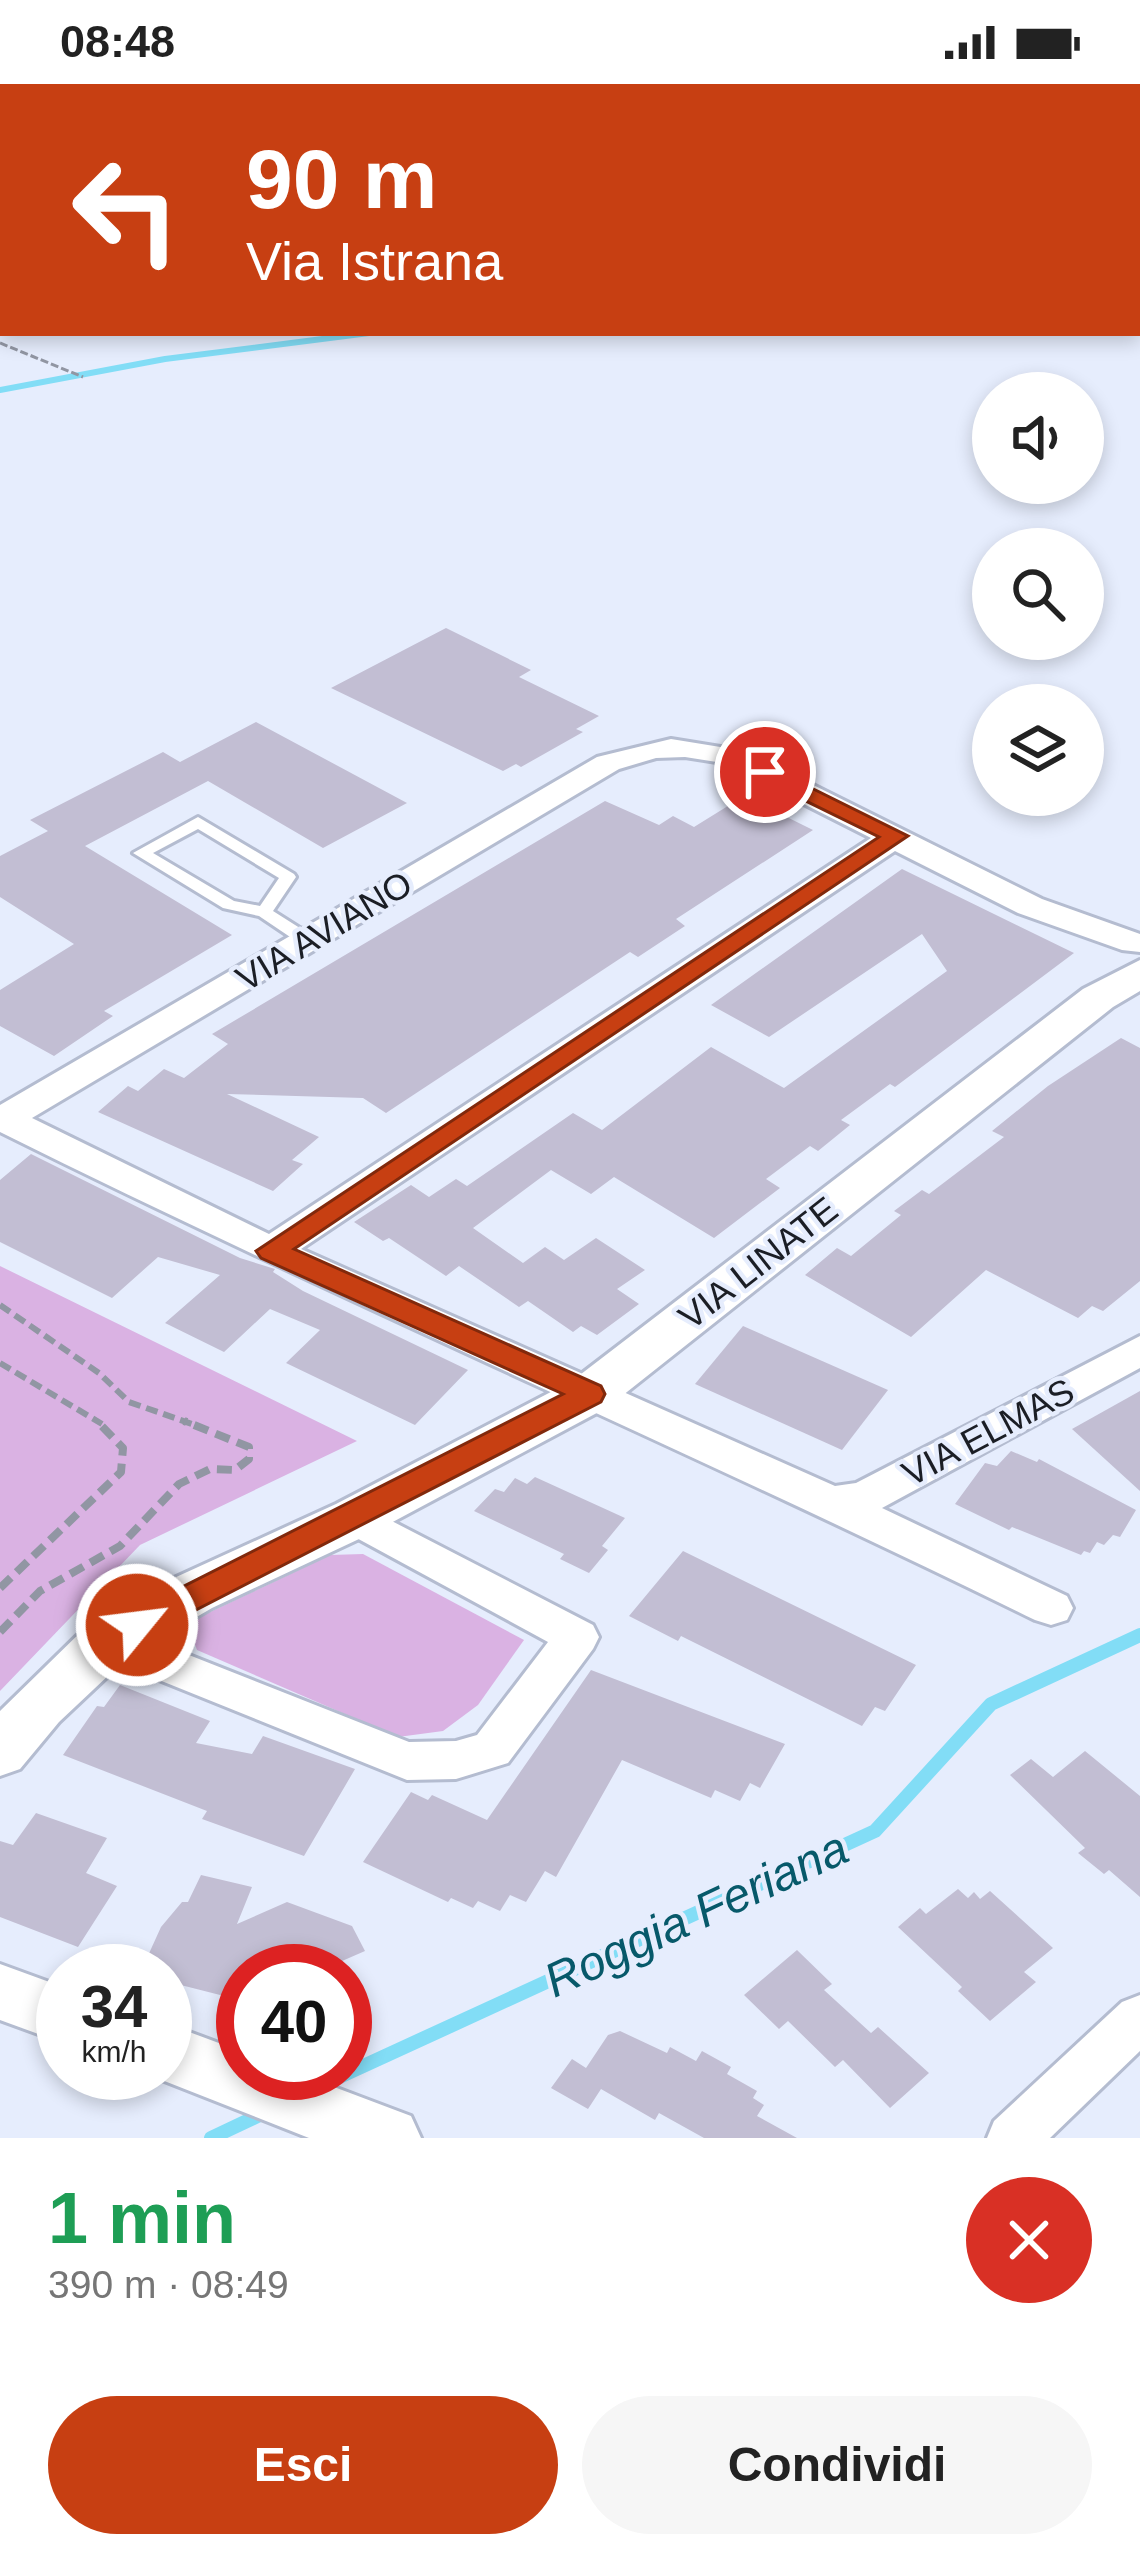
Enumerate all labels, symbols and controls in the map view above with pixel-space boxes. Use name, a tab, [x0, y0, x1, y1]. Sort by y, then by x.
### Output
text: 08:48	[60, 16, 175, 67]
icon: left	[48, 132, 204, 288]
text: 90 m	[246, 132, 437, 226]
text: Via Istrana	[246, 231, 503, 291]
map controls	[972, 372, 1104, 816]
button: sound	[972, 372, 1104, 504]
button: search	[972, 528, 1104, 660]
button: layers	[972, 684, 1104, 816]
pin	[714, 721, 816, 823]
icon: arrive	[732, 739, 798, 805]
street label: VIA AVIANO	[229, 863, 419, 999]
street label: VIA LINATE	[671, 1189, 845, 1337]
street label: VIA ELMAS	[895, 1370, 1081, 1494]
position arrow	[74, 1562, 200, 1688]
water label: Roggia Feriana	[536, 1821, 856, 2007]
speed limit sign: 40	[216, 1944, 372, 2100]
text: 34	[81, 1973, 147, 2040]
text: km/h	[81, 2035, 147, 2068]
button: close	[966, 2177, 1092, 2303]
text: 1 min	[48, 2178, 236, 2258]
text: 390 m · 08:49	[48, 2263, 289, 2306]
button: Esci	[48, 2396, 558, 2534]
button: Condividi	[582, 2396, 1092, 2534]

